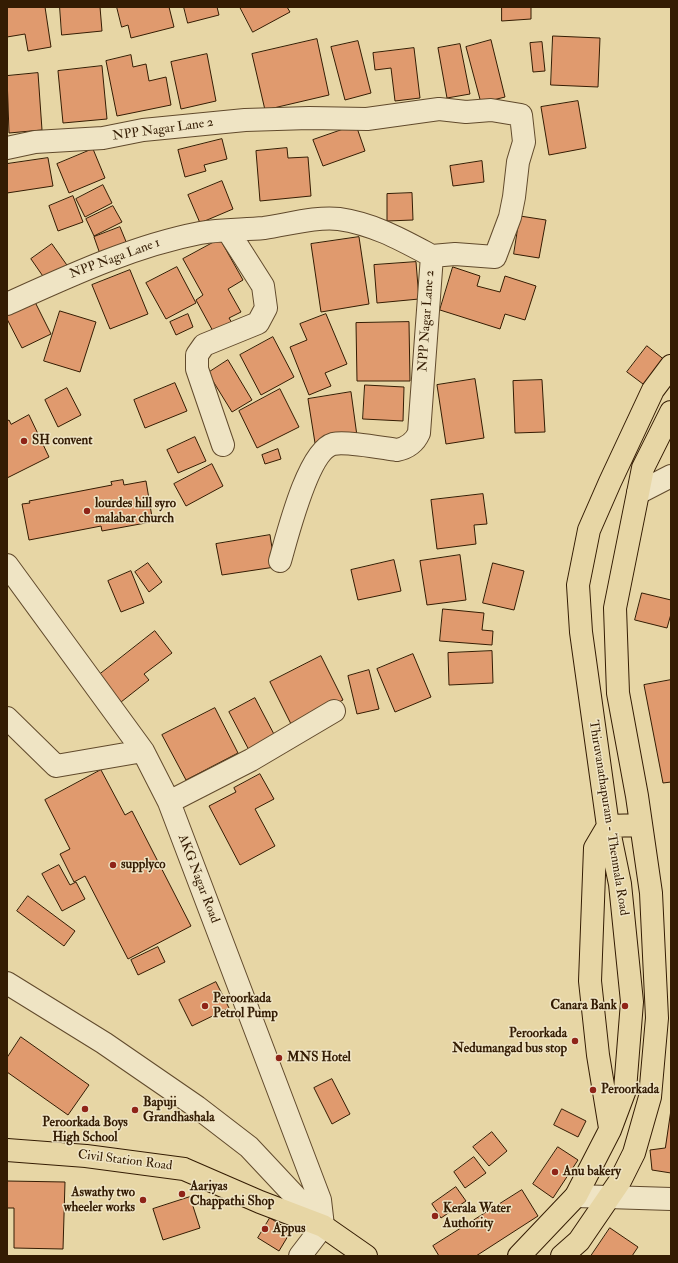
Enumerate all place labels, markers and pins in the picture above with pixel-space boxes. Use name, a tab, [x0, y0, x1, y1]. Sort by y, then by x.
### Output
place label: SH convent	[32, 433, 92, 449]
marker: SH convent	[19, 436, 29, 446]
place label: lourdes hill syro malabar church	[95, 496, 176, 527]
marker: lourdes hill syro malabar church	[82, 506, 92, 516]
place label: supplyco	[121, 857, 166, 873]
marker: supplyco	[108, 860, 118, 870]
place label: Peroorkada Petrol Pump	[213, 991, 278, 1022]
place label: Canara Bank	[550, 998, 617, 1014]
marker: Peroorkada Petrol Pump	[200, 1001, 210, 1011]
marker: Canara Bank	[620, 1001, 630, 1011]
place label: Peroorkada Nedumangad bus stop	[452, 1026, 567, 1057]
marker: Peroorkada Nedumangad bus stop	[570, 1036, 580, 1046]
place label: MNS Hotel	[287, 1050, 351, 1066]
marker: MNS Hotel	[274, 1053, 284, 1063]
place label: Peroorkada	[601, 1082, 659, 1098]
marker: Peroorkada	[588, 1085, 598, 1095]
place label: Bapuji Grandhashala	[143, 1095, 215, 1126]
marker: Peroorkada Boys High School	[80, 1104, 90, 1114]
marker: Bapuji Grandhashala	[130, 1105, 140, 1115]
place label: Peroorkada Boys High School	[42, 1115, 128, 1146]
place label: Anu bakery	[563, 1164, 621, 1180]
marker: Anu bakery	[550, 1167, 560, 1177]
place label: Aariyas Chappathi Shop	[190, 1179, 274, 1210]
place label: Aswathy two wheeler works	[63, 1185, 135, 1216]
marker: Aariyas Chappathi Shop	[177, 1189, 187, 1199]
marker: Aswathy two wheeler works	[138, 1195, 148, 1205]
place label: Kerala Water Authority	[443, 1201, 511, 1232]
marker: Kerala Water Authority	[430, 1211, 440, 1221]
place label: Appus	[273, 1221, 306, 1237]
marker: Appus	[260, 1224, 270, 1234]

